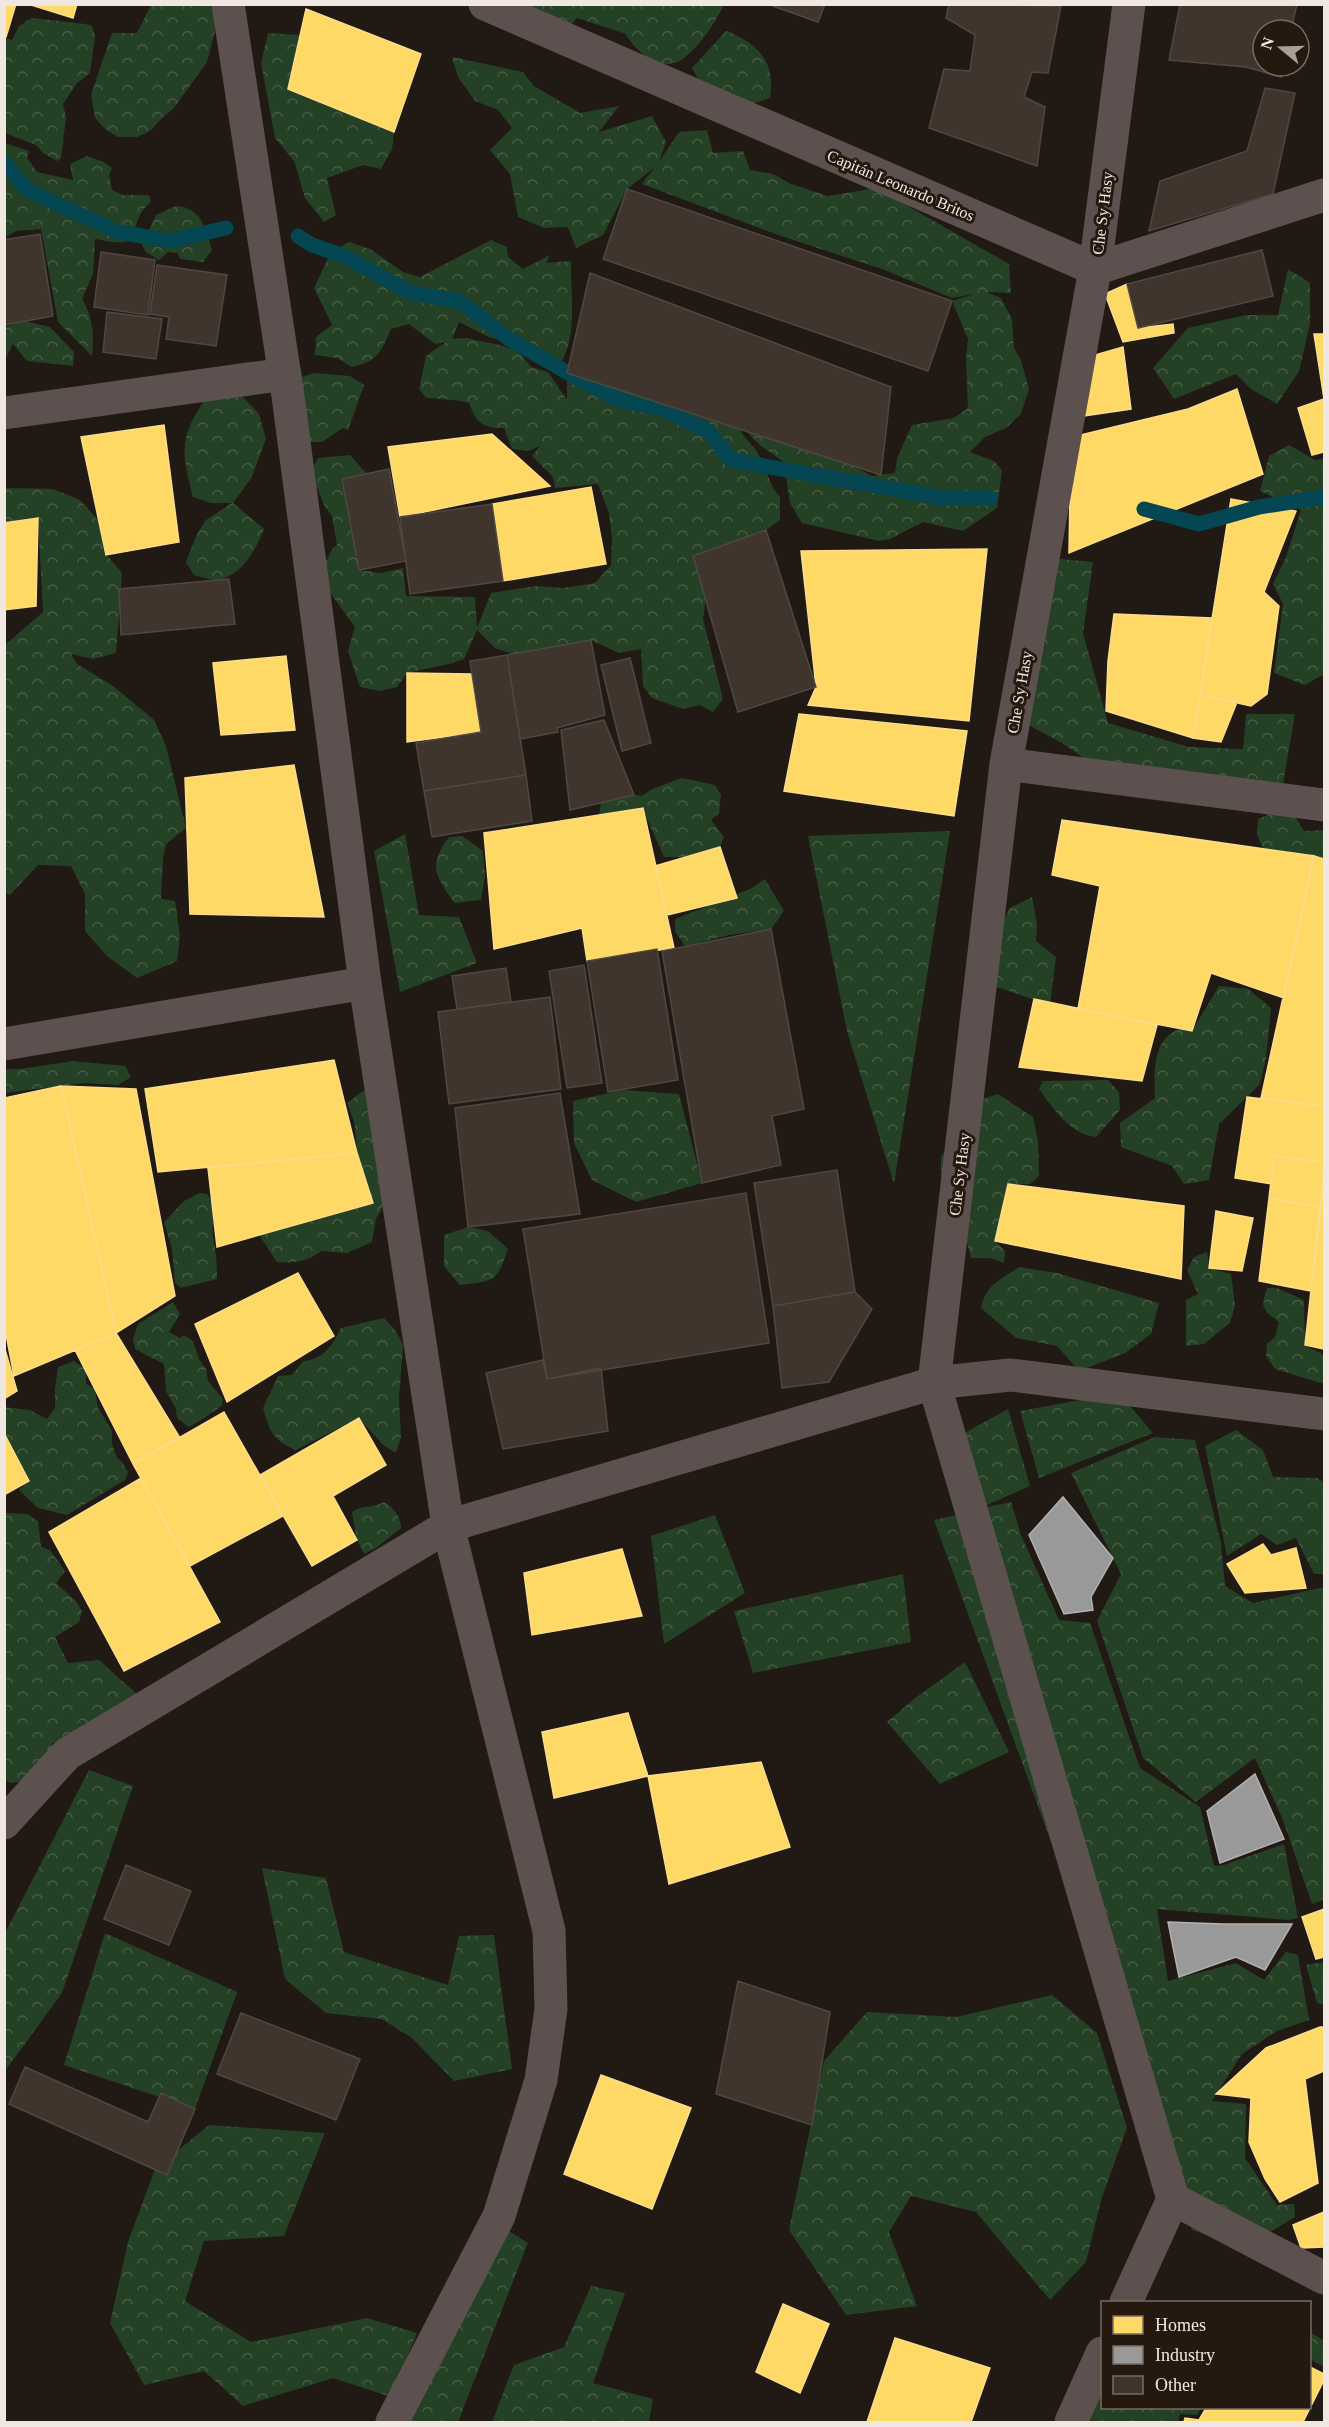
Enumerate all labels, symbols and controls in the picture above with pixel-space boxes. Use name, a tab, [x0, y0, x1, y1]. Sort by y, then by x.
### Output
north arrow	[1251, 18, 1311, 78]
text: N	[1257, 35, 1277, 52]
street label: Capitán Leonardo Britos	[824, 147, 977, 225]
street label: Che Sy Hasy	[1089, 171, 1117, 256]
street label: Che Sy Hasy	[1004, 649, 1036, 735]
street label: Che Sy Hasy	[946, 1132, 974, 1217]
legend	[1101, 2301, 1311, 2409]
text: Homes	[1155, 2315, 1206, 2335]
text: Industry	[1155, 2345, 1215, 2365]
text: Other	[1155, 2375, 1196, 2395]

